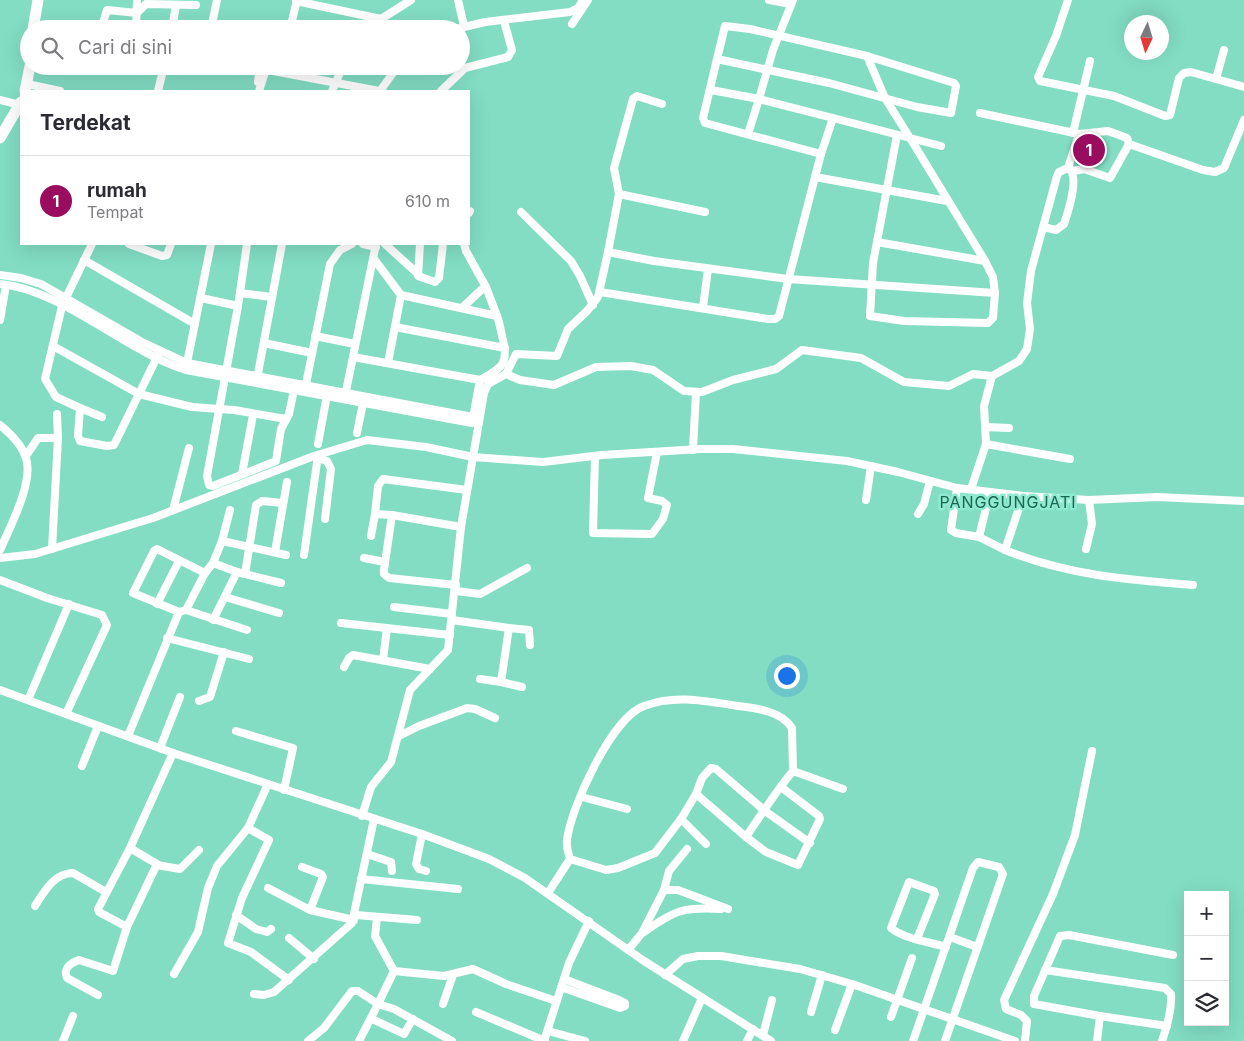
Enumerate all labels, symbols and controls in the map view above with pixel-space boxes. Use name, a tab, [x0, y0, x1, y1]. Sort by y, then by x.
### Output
north arrow	[1124, 15, 1169, 60]
search box	[20, 20, 470, 75]
icon: search	[38, 34, 66, 62]
text: Cari di sini	[78, 36, 172, 59]
text: Terdekat	[40, 110, 131, 135]
pin: 1	[1073, 131, 1105, 169]
text: rumah	[87, 179, 147, 202]
text: 1	[53, 191, 59, 211]
text: 610 m	[405, 191, 450, 211]
text: Tempat	[87, 202, 144, 222]
district label: PANGGUNGJATI	[939, 492, 1077, 512]
your location	[774, 663, 800, 689]
map controls	[1184, 891, 1229, 1026]
button: +	[1184, 891, 1229, 936]
button: −	[1184, 936, 1229, 981]
button: layers	[1184, 981, 1229, 1026]

